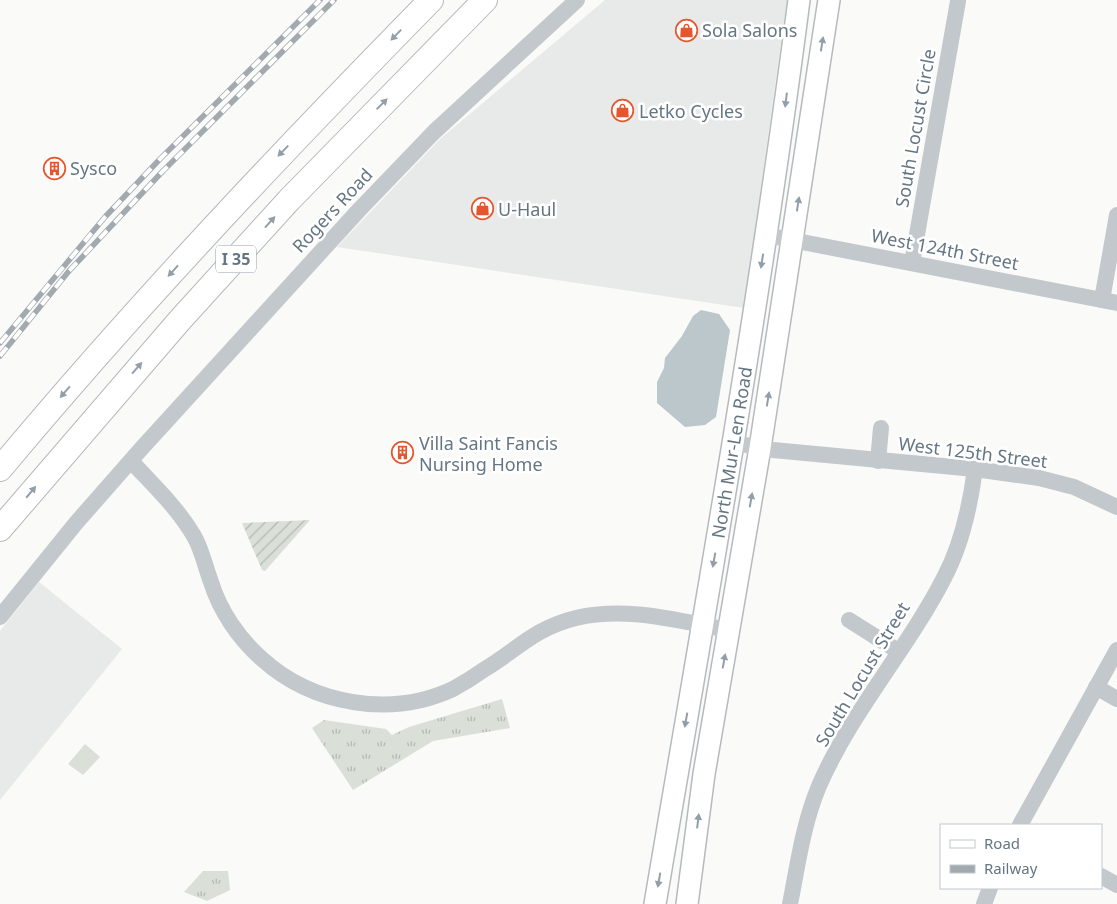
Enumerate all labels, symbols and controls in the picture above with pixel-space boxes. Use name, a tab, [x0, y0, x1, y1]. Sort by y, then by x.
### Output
shop icon: Sola Salons	[674, 18, 698, 42]
place label: Sola Salons	[702, 18, 797, 42]
one-way arrow	[391, 29, 403, 41]
one-way arrow	[819, 35, 827, 51]
street label: South Locust Circle	[889, 47, 941, 209]
one-way arrow	[782, 93, 790, 109]
one-way arrow	[376, 98, 388, 110]
shop icon: Letko Cycles	[611, 99, 635, 123]
place label: Letko Cycles	[639, 99, 743, 123]
one-way arrow	[277, 145, 289, 157]
building icon: Sysco	[42, 156, 66, 180]
place label: Sysco	[70, 156, 117, 180]
street label: Rogers Road	[287, 163, 377, 257]
one-way arrow	[794, 196, 802, 212]
shop icon: U-Haul	[470, 197, 494, 221]
place label: U-Haul	[498, 197, 556, 221]
one-way arrow	[264, 216, 276, 228]
street label: West 124th Street	[869, 223, 1021, 275]
road number: I 35	[216, 245, 256, 272]
one-way arrow	[758, 254, 766, 270]
one-way arrow	[167, 264, 179, 276]
one-way arrow	[132, 362, 143, 375]
street label: North Mur-Len Road	[705, 365, 757, 540]
one-way arrow	[59, 386, 71, 398]
one-way arrow	[764, 391, 772, 407]
place label: Villa Saint Fancis Nursing Home	[419, 431, 558, 476]
street label: West 125th Street	[897, 431, 1049, 473]
building icon: Villa Saint Fancis Nursing Home	[391, 441, 415, 465]
one-way arrow	[26, 485, 37, 498]
one-way arrow	[748, 492, 756, 508]
one-way arrow	[710, 552, 718, 568]
street label: South Locust Street	[809, 597, 915, 751]
one-way arrow	[720, 652, 728, 668]
one-way arrow	[682, 712, 690, 728]
one-way arrow	[694, 813, 702, 829]
legend	[940, 824, 1102, 889]
text: Road	[984, 833, 1020, 853]
text: Railway	[984, 858, 1038, 878]
one-way arrow	[654, 872, 662, 888]

